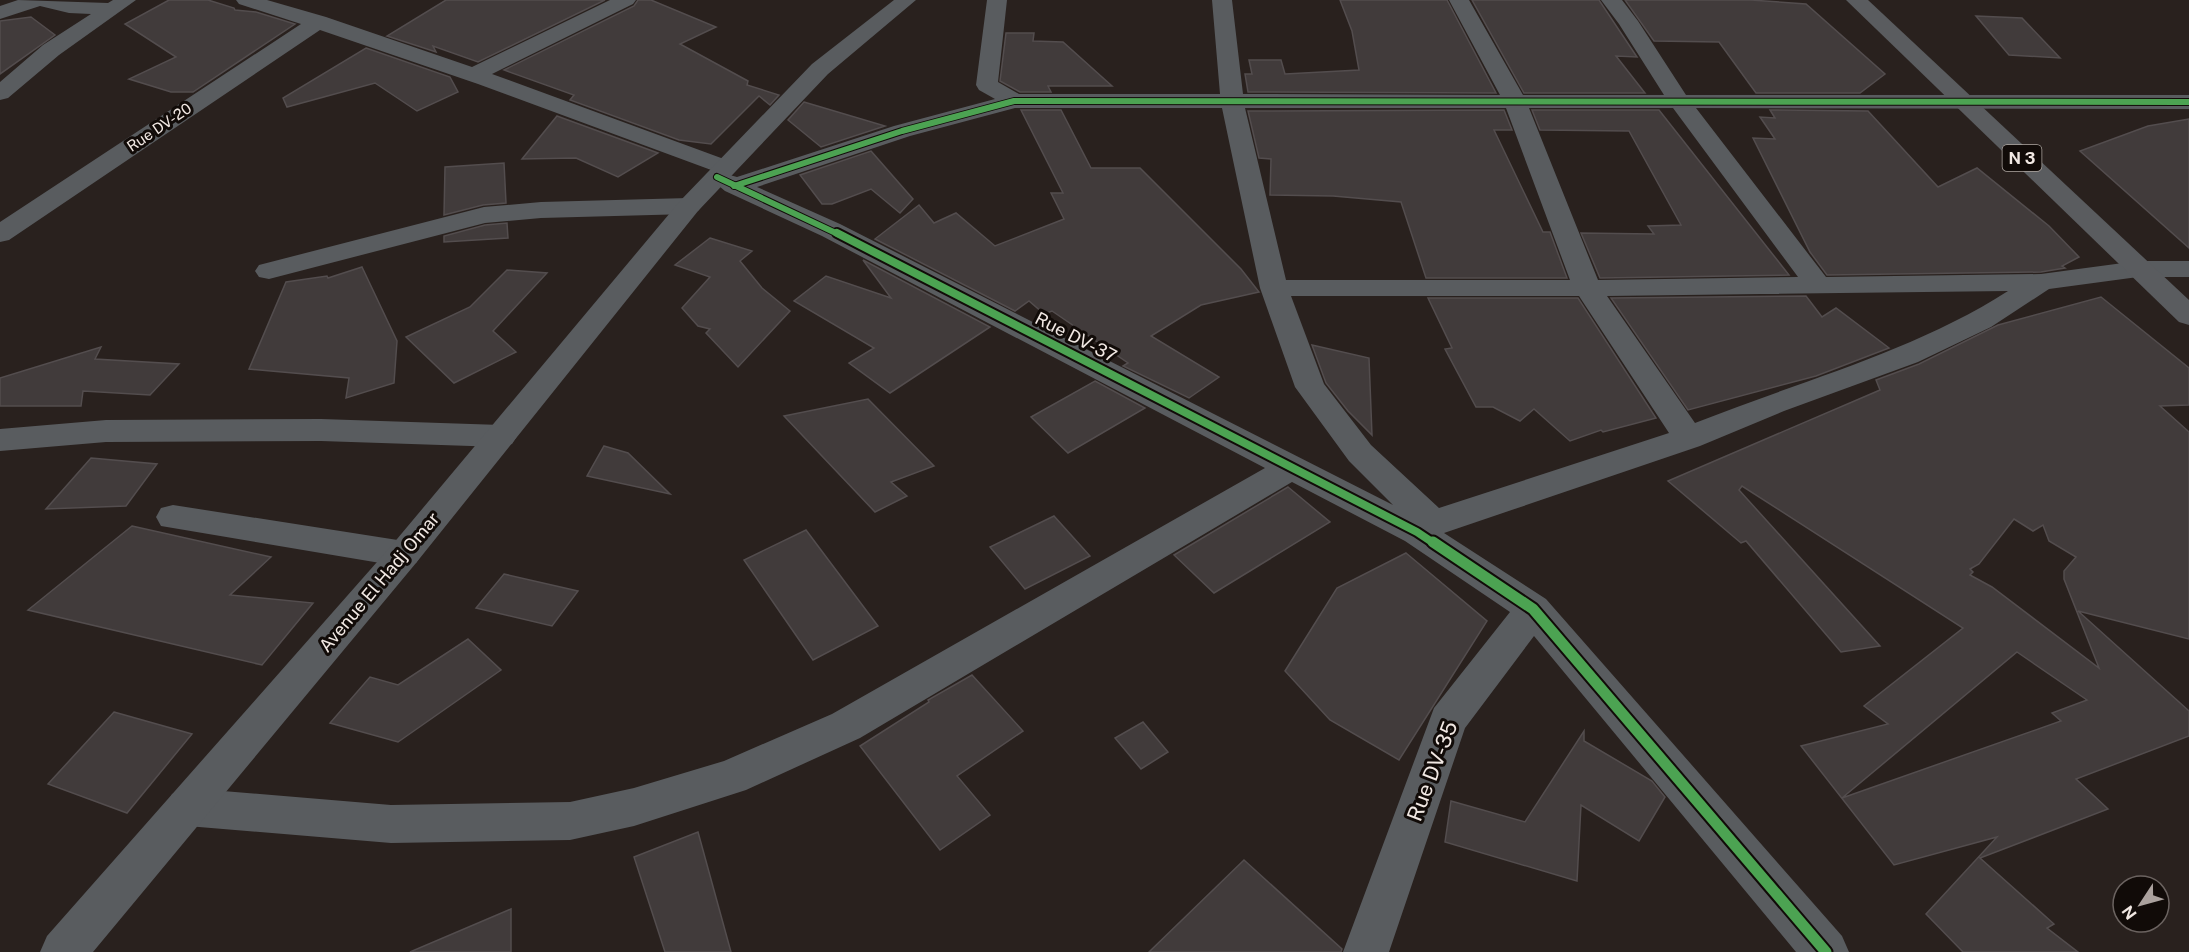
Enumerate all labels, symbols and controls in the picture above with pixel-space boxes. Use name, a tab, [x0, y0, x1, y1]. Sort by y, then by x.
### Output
street label: Rue DV-20	[124, 99, 194, 155]
road number: N 3	[2002, 145, 2042, 171]
street label: Rue DV-37	[1032, 307, 1120, 367]
street label: Avenue El Hadj Omar	[314, 508, 444, 656]
street label: Rue DV-35	[1402, 718, 1462, 824]
north arrow	[2111, 874, 2171, 934]
text: N	[2118, 902, 2141, 923]

